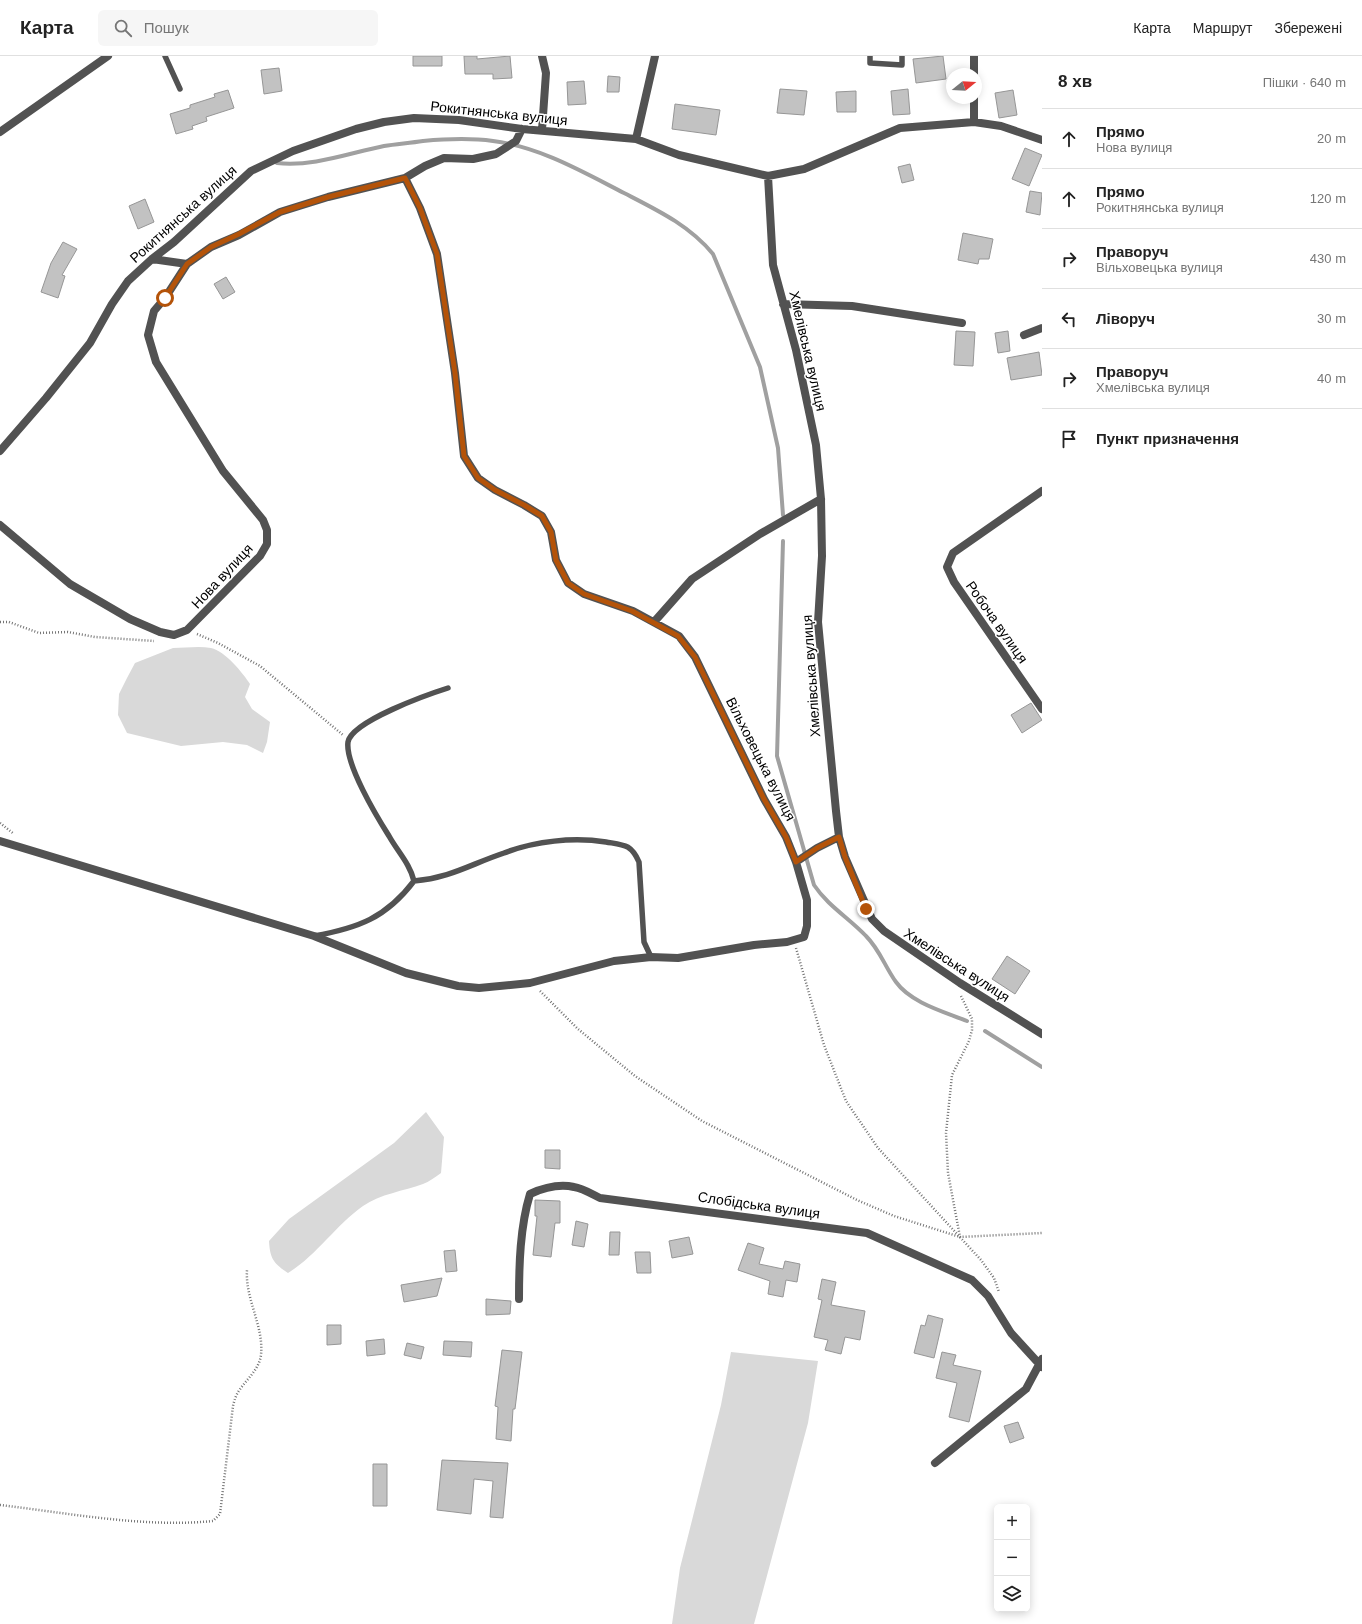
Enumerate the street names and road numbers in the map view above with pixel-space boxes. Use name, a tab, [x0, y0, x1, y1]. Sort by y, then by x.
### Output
street label: Рокитнянська вулиця	[430, 98, 568, 128]
street label: Рокитнянська вулиця	[126, 162, 240, 266]
street label: Хмелівська вулиця	[786, 289, 830, 413]
street label: Нова вулиця	[188, 540, 256, 612]
street label: Робоча вулиця	[963, 578, 1031, 666]
street label: Хмелівська вулиця	[799, 614, 823, 738]
street label: Вільховецька вулиця	[723, 695, 799, 823]
street label: Хмелівська вулиця	[901, 925, 1013, 1005]
street label: Слобідська вулиця	[697, 1188, 821, 1222]

